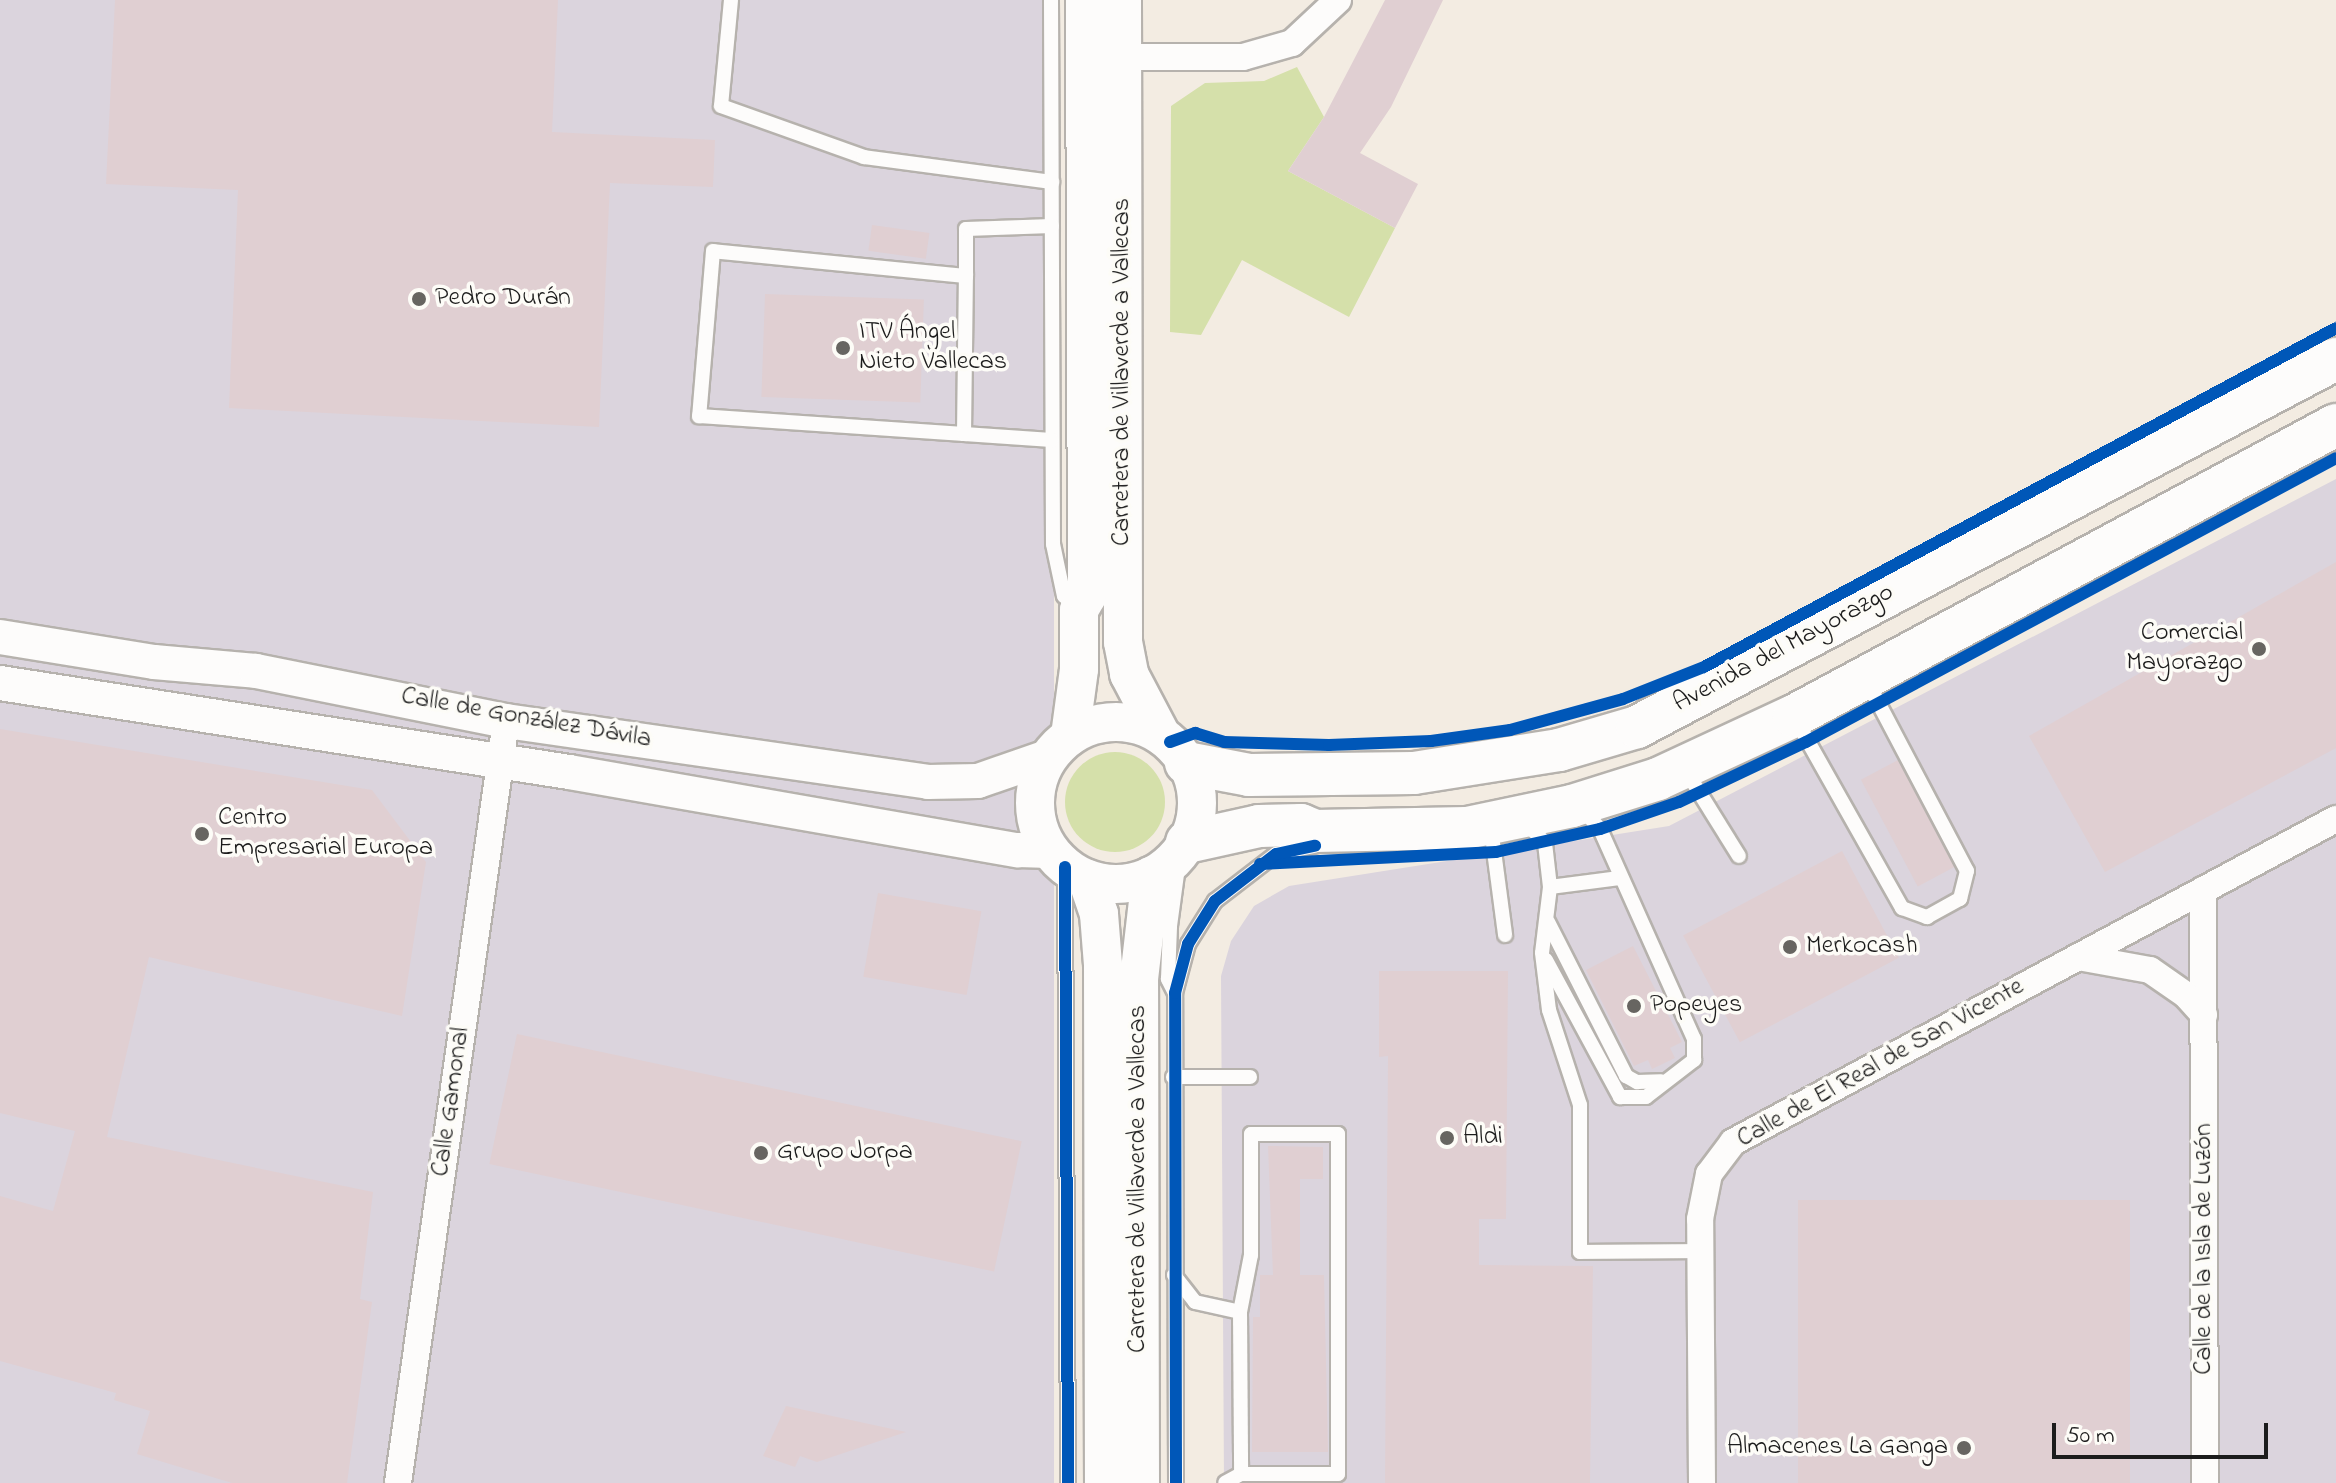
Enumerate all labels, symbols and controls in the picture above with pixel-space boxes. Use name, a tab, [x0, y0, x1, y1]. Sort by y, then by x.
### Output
street label: Carretera de Villaverde a Vallecas	[1107, 198, 1139, 546]
place label: Pedro Durán	[435, 283, 571, 315]
marker: Pedro Durán	[410, 290, 428, 308]
place label: ITV Ángel Nieto Vallecas	[859, 317, 1007, 378]
marker: ITV Ángel Nieto Vallecas	[834, 339, 852, 357]
street label: Avenida del Mayorazgo	[1668, 578, 1900, 720]
place label: Comercial Mayorazgo	[2126, 618, 2243, 680]
marker: Comercial Mayorazgo	[2250, 640, 2268, 658]
street label: Calle de González Dávila	[399, 682, 653, 756]
place label: Centro Empresarial Europa	[218, 803, 433, 864]
marker: Centro Empresarial Europa	[193, 825, 211, 843]
place label: Merkocash	[1806, 931, 1918, 963]
marker: Merkocash	[1781, 938, 1799, 956]
street label: Calle de El Real de San Vicente	[1732, 972, 2030, 1156]
place label: Popeyes	[1650, 990, 1742, 1022]
marker: Popeyes	[1625, 997, 1643, 1015]
street label: Carretera de Villaverde a Vallecas	[1123, 1005, 1155, 1353]
street label: Calle Gamonal	[426, 1025, 478, 1179]
place label: Aldi	[1463, 1122, 1503, 1154]
street label: Calle de la Isla de Luzón	[2189, 1123, 2221, 1375]
marker: Aldi	[1438, 1129, 1456, 1147]
place label: Grupo Jorpa	[777, 1137, 913, 1169]
marker: Grupo Jorpa	[752, 1144, 770, 1162]
scale bar	[2056, 1407, 2272, 1457]
text: 50 m	[2066, 1419, 2115, 1454]
place label: Almacenes La Ganga	[1727, 1432, 1948, 1464]
marker: Almacenes La Ganga	[1955, 1439, 1973, 1457]

